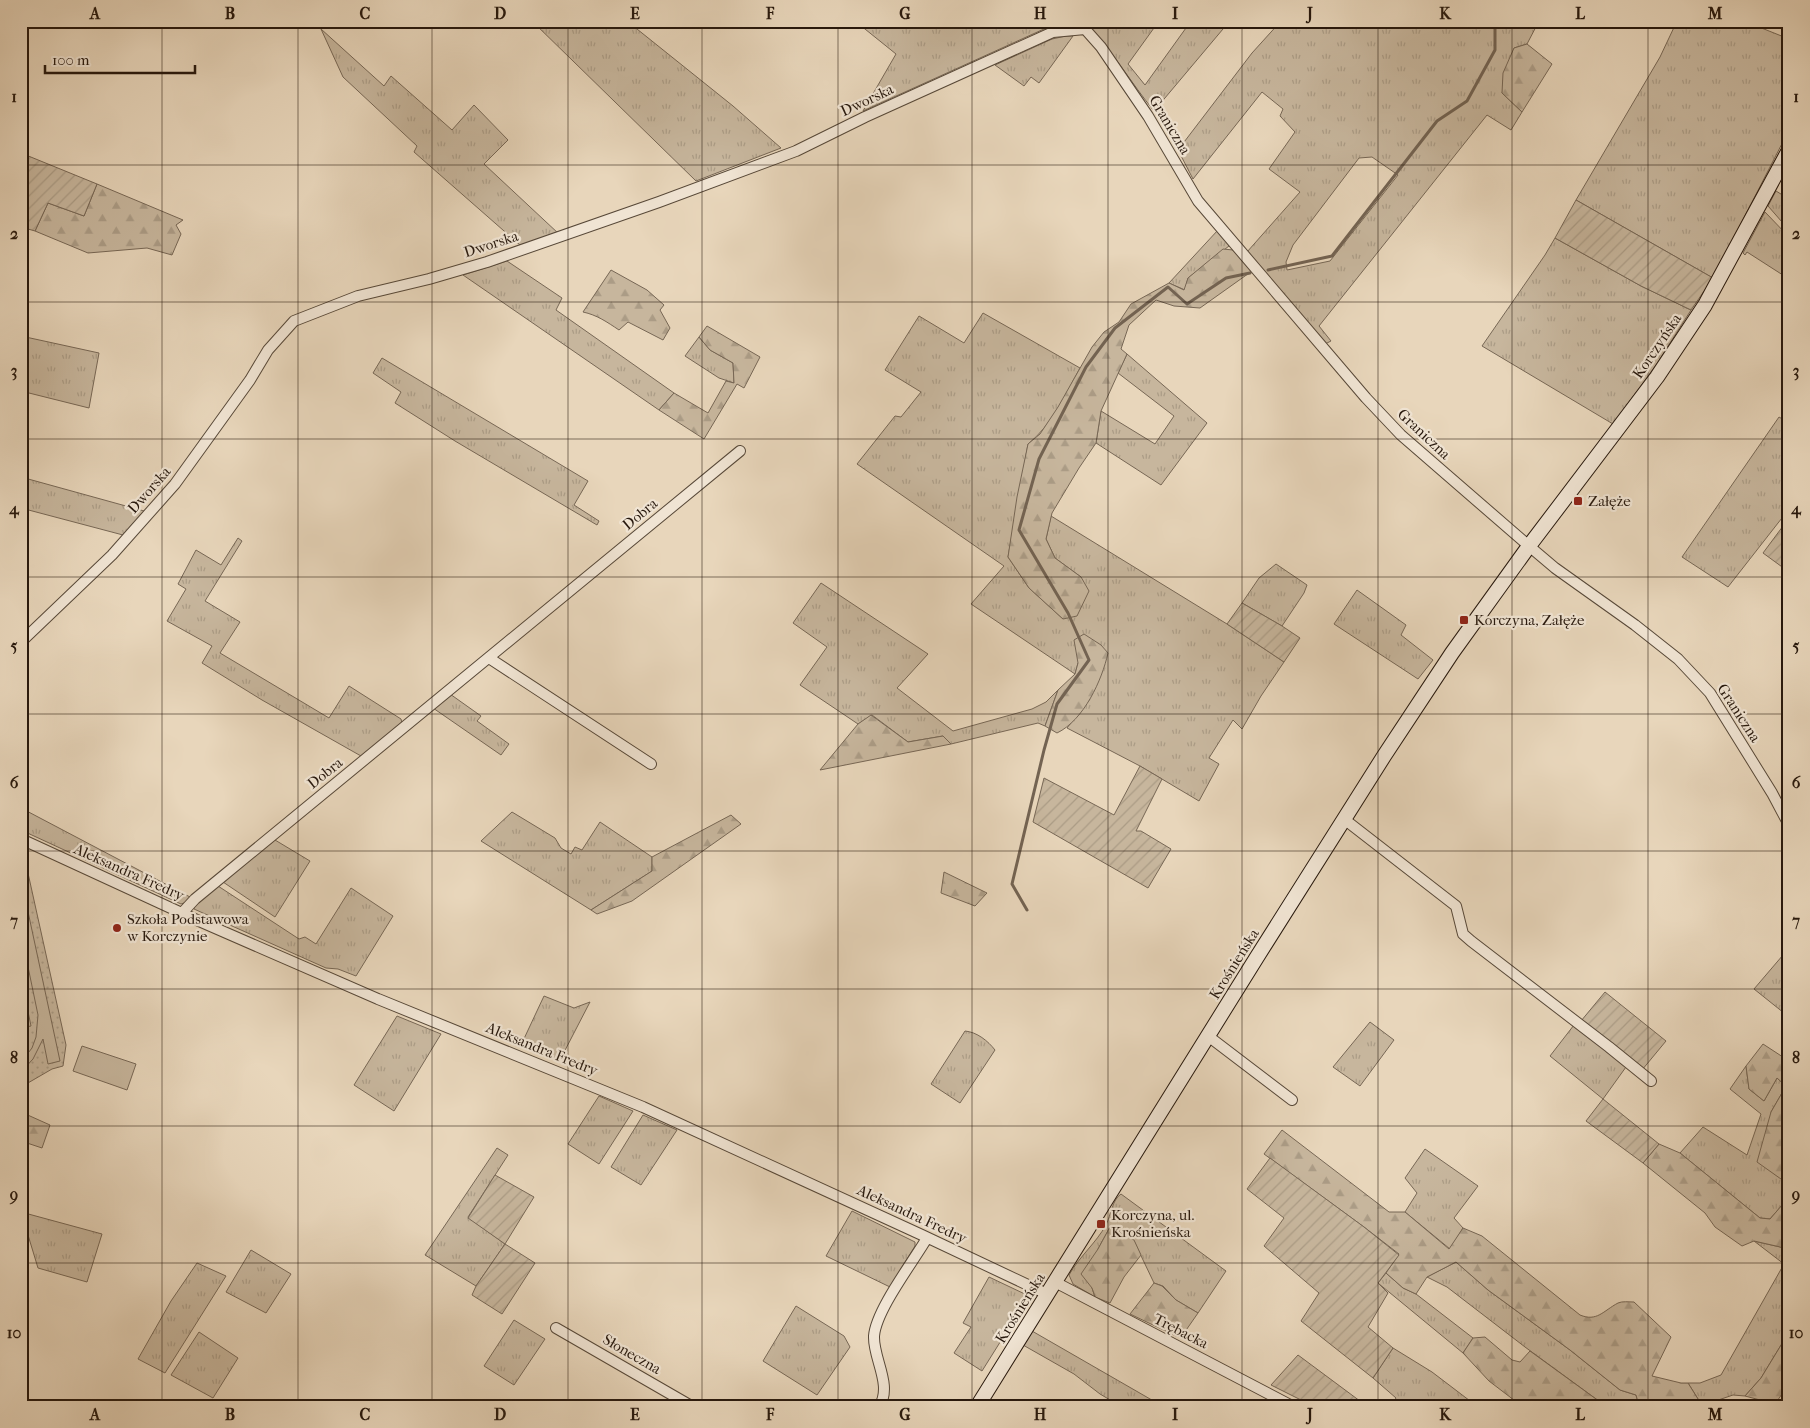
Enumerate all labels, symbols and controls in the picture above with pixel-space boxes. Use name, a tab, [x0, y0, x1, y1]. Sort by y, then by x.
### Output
text: A	[89, 4, 101, 23]
text: B	[225, 4, 235, 23]
text: C	[360, 4, 371, 23]
text: D	[494, 4, 506, 23]
text: E	[630, 4, 640, 23]
text: F	[765, 4, 775, 23]
text: G	[899, 4, 911, 23]
text: H	[1034, 4, 1047, 23]
text: I	[1172, 4, 1179, 23]
text: J	[1305, 4, 1313, 24]
text: K	[1439, 4, 1452, 23]
text: L	[1575, 4, 1585, 23]
text: M	[1707, 4, 1723, 23]
scale bar	[45, 42, 195, 74]
text: 100 m	[52, 51, 90, 69]
street label: Dworska	[838, 79, 897, 120]
text: 1	[11, 87, 17, 106]
text: 1	[1793, 87, 1799, 106]
street label: Graniczna	[1145, 92, 1195, 159]
text: 2	[10, 224, 18, 243]
text: 2	[1792, 224, 1800, 243]
street label: Dworska	[461, 226, 522, 261]
street label: Korczyńska	[1629, 309, 1686, 382]
text: 3	[11, 361, 17, 381]
text: 3	[1793, 361, 1799, 381]
street label: Graniczna	[1394, 405, 1455, 464]
street label: Dworska	[124, 462, 175, 517]
place label: Załęże	[1588, 492, 1631, 510]
street label: Dobra	[619, 494, 662, 534]
marker: Załęże	[1572, 495, 1584, 507]
text: 4	[8, 499, 20, 519]
text: 4	[1790, 499, 1802, 519]
place label: Korczyna, Załęże	[1474, 611, 1585, 629]
marker: Korczyna, Załęże	[1458, 614, 1470, 626]
text: 5	[11, 636, 18, 655]
text: 5	[1793, 636, 1800, 655]
street label: Graniczna	[1714, 680, 1765, 746]
street label: Dobra	[304, 753, 347, 793]
text: 6	[10, 773, 19, 792]
text: 6	[1792, 773, 1801, 792]
street label: Aleksandra Fredry	[70, 839, 188, 905]
place label: Szkoła Podstawowa w Korczynie	[126, 910, 250, 945]
text: 7	[9, 911, 18, 930]
text: 7	[1791, 911, 1800, 930]
marker: Szkoła Podstawowa w Korczynie	[111, 922, 123, 934]
street label: Krośnieńska	[1205, 925, 1263, 1003]
street label: Aleksandra Fredry	[483, 1018, 601, 1080]
text: 8	[10, 1048, 18, 1067]
text: 8	[1792, 1048, 1800, 1067]
street label: Aleksandra Fredry	[853, 1180, 971, 1248]
text: 9	[9, 1185, 18, 1205]
text: 9	[1791, 1185, 1800, 1205]
place label: Korczyna, ul. Krośnieńska	[1111, 1206, 1194, 1241]
marker: Korczyna, ul. Krośnieńska	[1095, 1218, 1107, 1230]
street label: Krośnieńska	[991, 1269, 1049, 1347]
street label: Trębacka	[1151, 1310, 1212, 1353]
text: 10	[7, 1323, 21, 1342]
text: 10	[1789, 1323, 1803, 1342]
street label: Słoneczna	[600, 1330, 665, 1378]
text: A	[89, 1405, 101, 1424]
text: B	[225, 1405, 235, 1424]
text: C	[360, 1405, 371, 1424]
text: D	[494, 1405, 506, 1424]
text: E	[630, 1405, 640, 1424]
text: F	[765, 1405, 775, 1424]
text: G	[899, 1405, 911, 1424]
text: H	[1034, 1405, 1047, 1424]
text: I	[1172, 1405, 1179, 1424]
text: J	[1305, 1405, 1313, 1425]
text: K	[1439, 1405, 1452, 1424]
text: L	[1575, 1405, 1585, 1424]
text: M	[1707, 1405, 1723, 1424]

